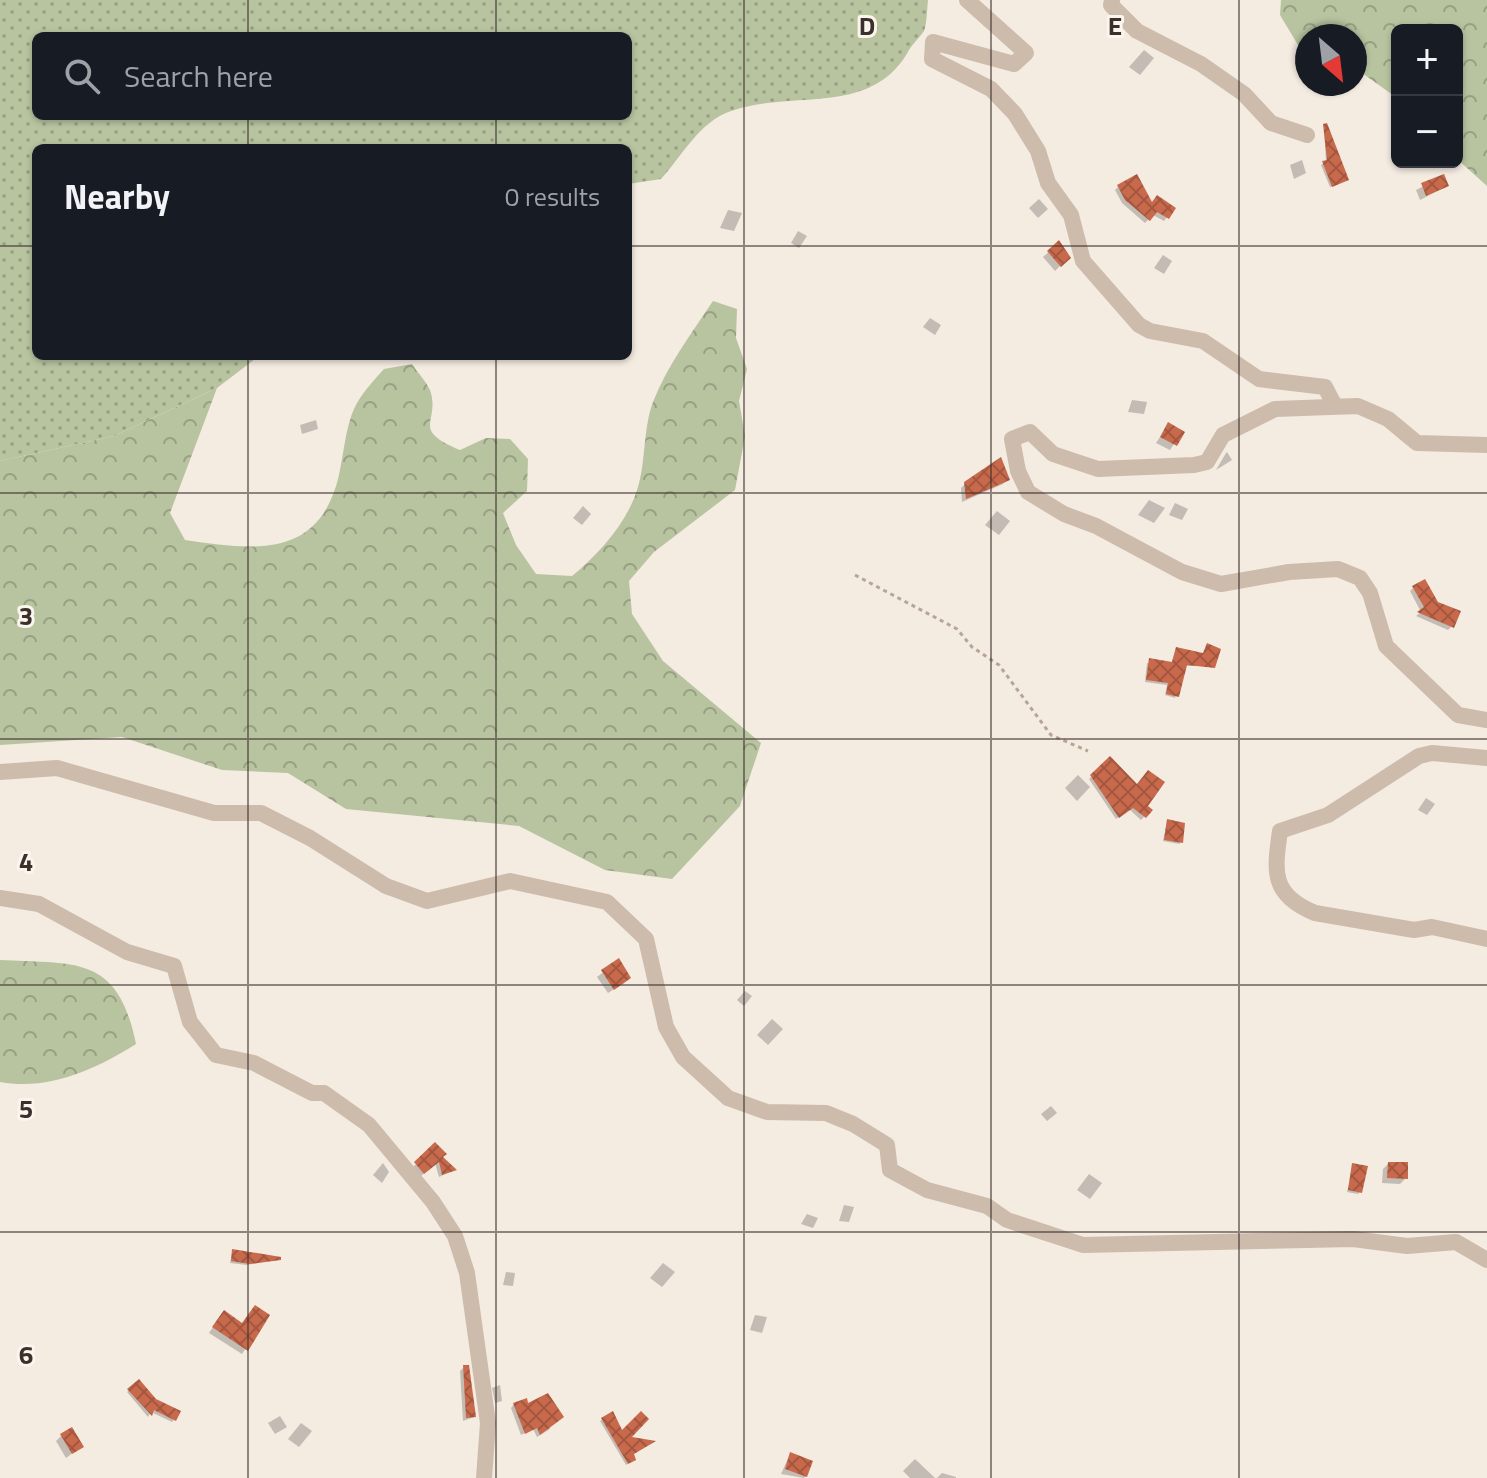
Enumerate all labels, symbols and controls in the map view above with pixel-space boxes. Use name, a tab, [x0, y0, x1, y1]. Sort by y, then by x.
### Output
text: D	[859, 6, 875, 45]
text: E	[1108, 6, 1122, 45]
north arrow	[1295, 24, 1367, 96]
map controls	[1391, 24, 1463, 168]
button: +	[1391, 24, 1463, 96]
search box	[32, 32, 632, 120]
text: Search here	[124, 53, 273, 99]
icon: search	[60, 54, 104, 98]
button: −	[1391, 96, 1463, 168]
text: Nearby	[64, 170, 170, 222]
text: 0 results	[505, 177, 600, 216]
text: 3	[19, 596, 33, 635]
text: 4	[19, 842, 33, 881]
text: 5	[19, 1089, 33, 1128]
text: 6	[19, 1335, 33, 1374]

